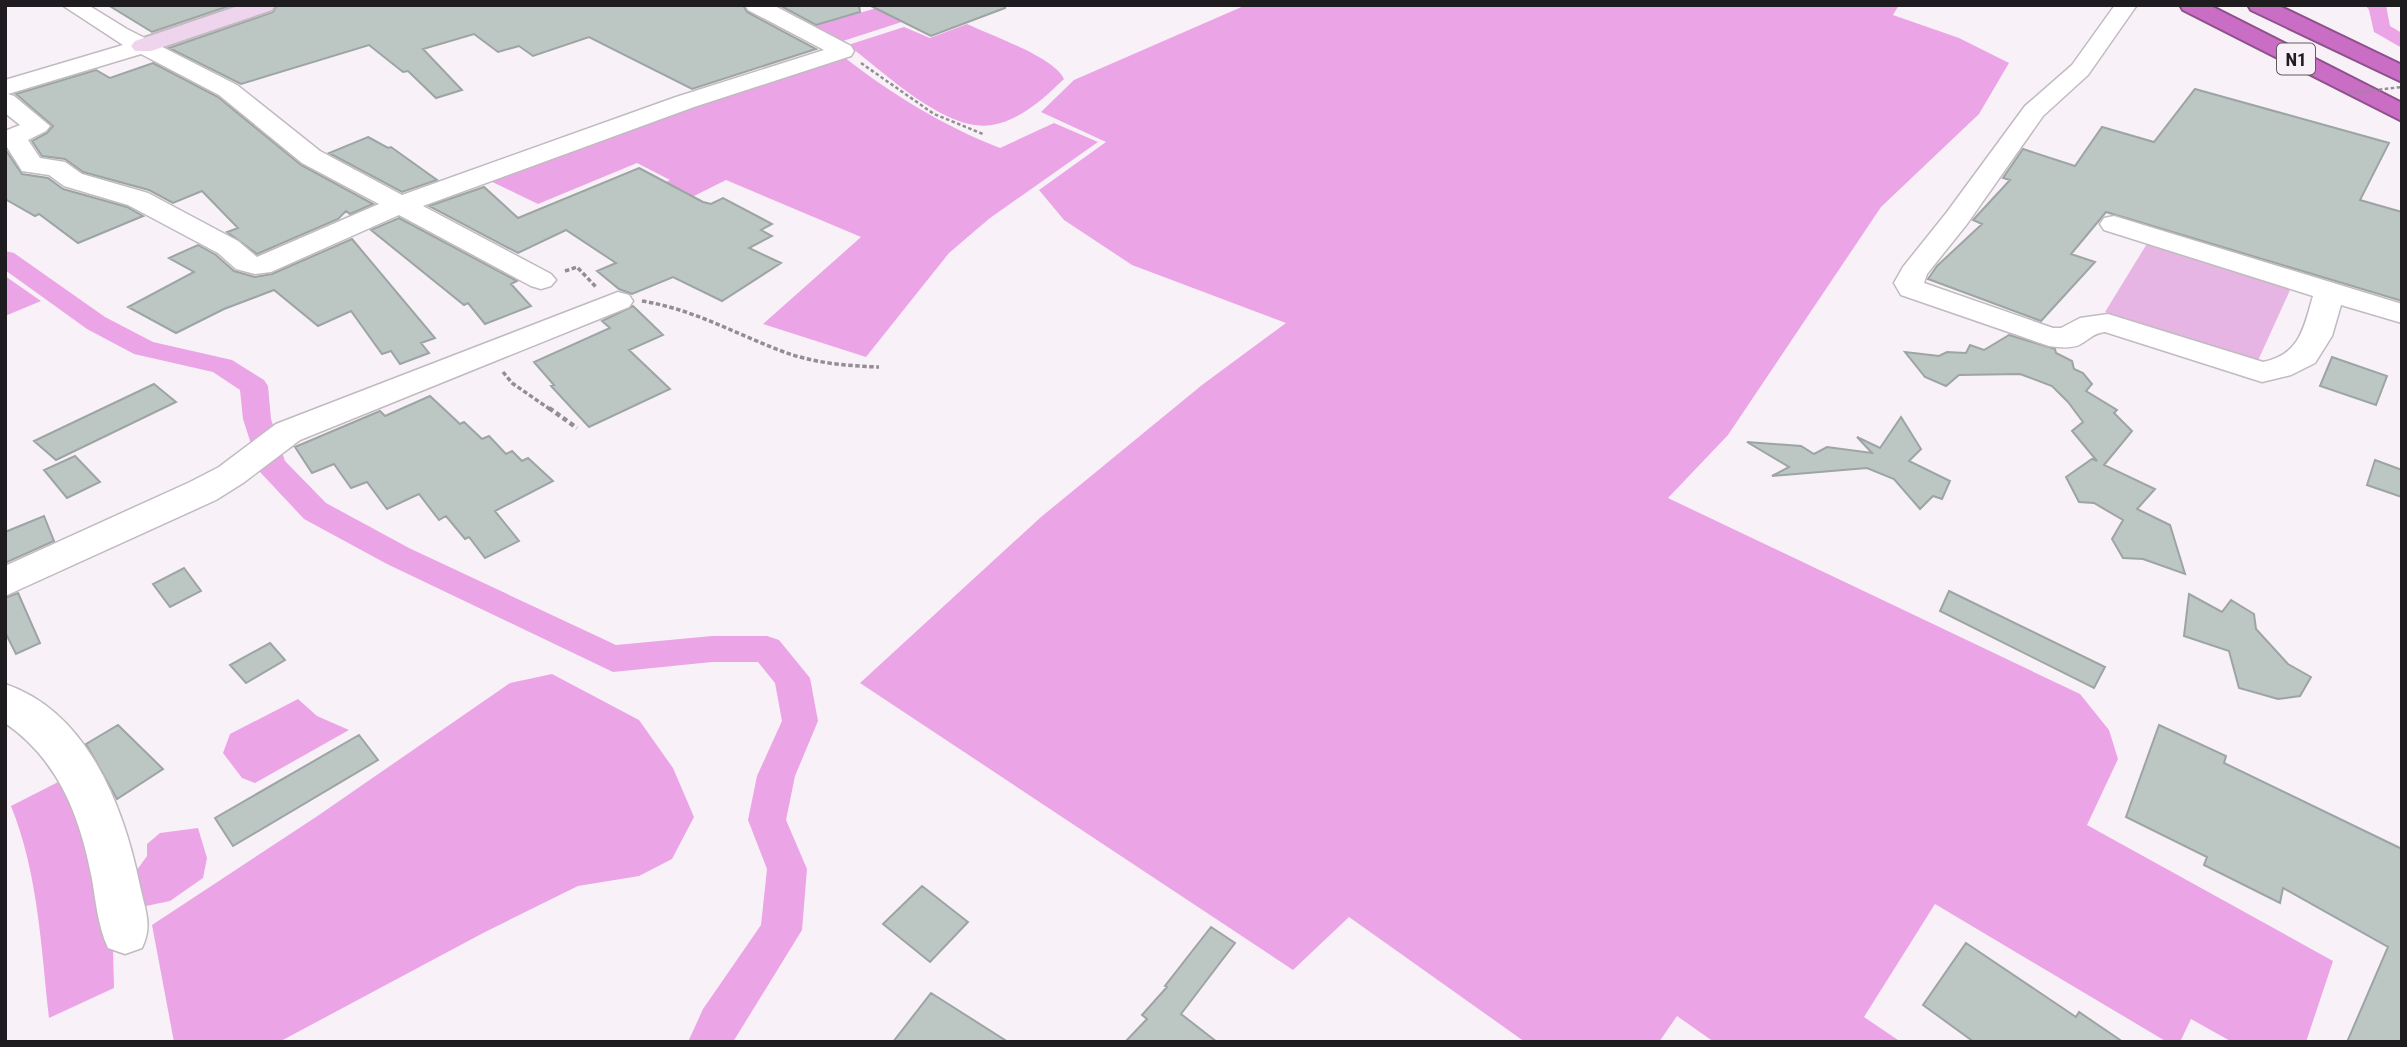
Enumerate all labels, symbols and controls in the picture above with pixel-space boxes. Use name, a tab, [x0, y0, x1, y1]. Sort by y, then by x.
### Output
road number: N1	[2277, 44, 2315, 74]

